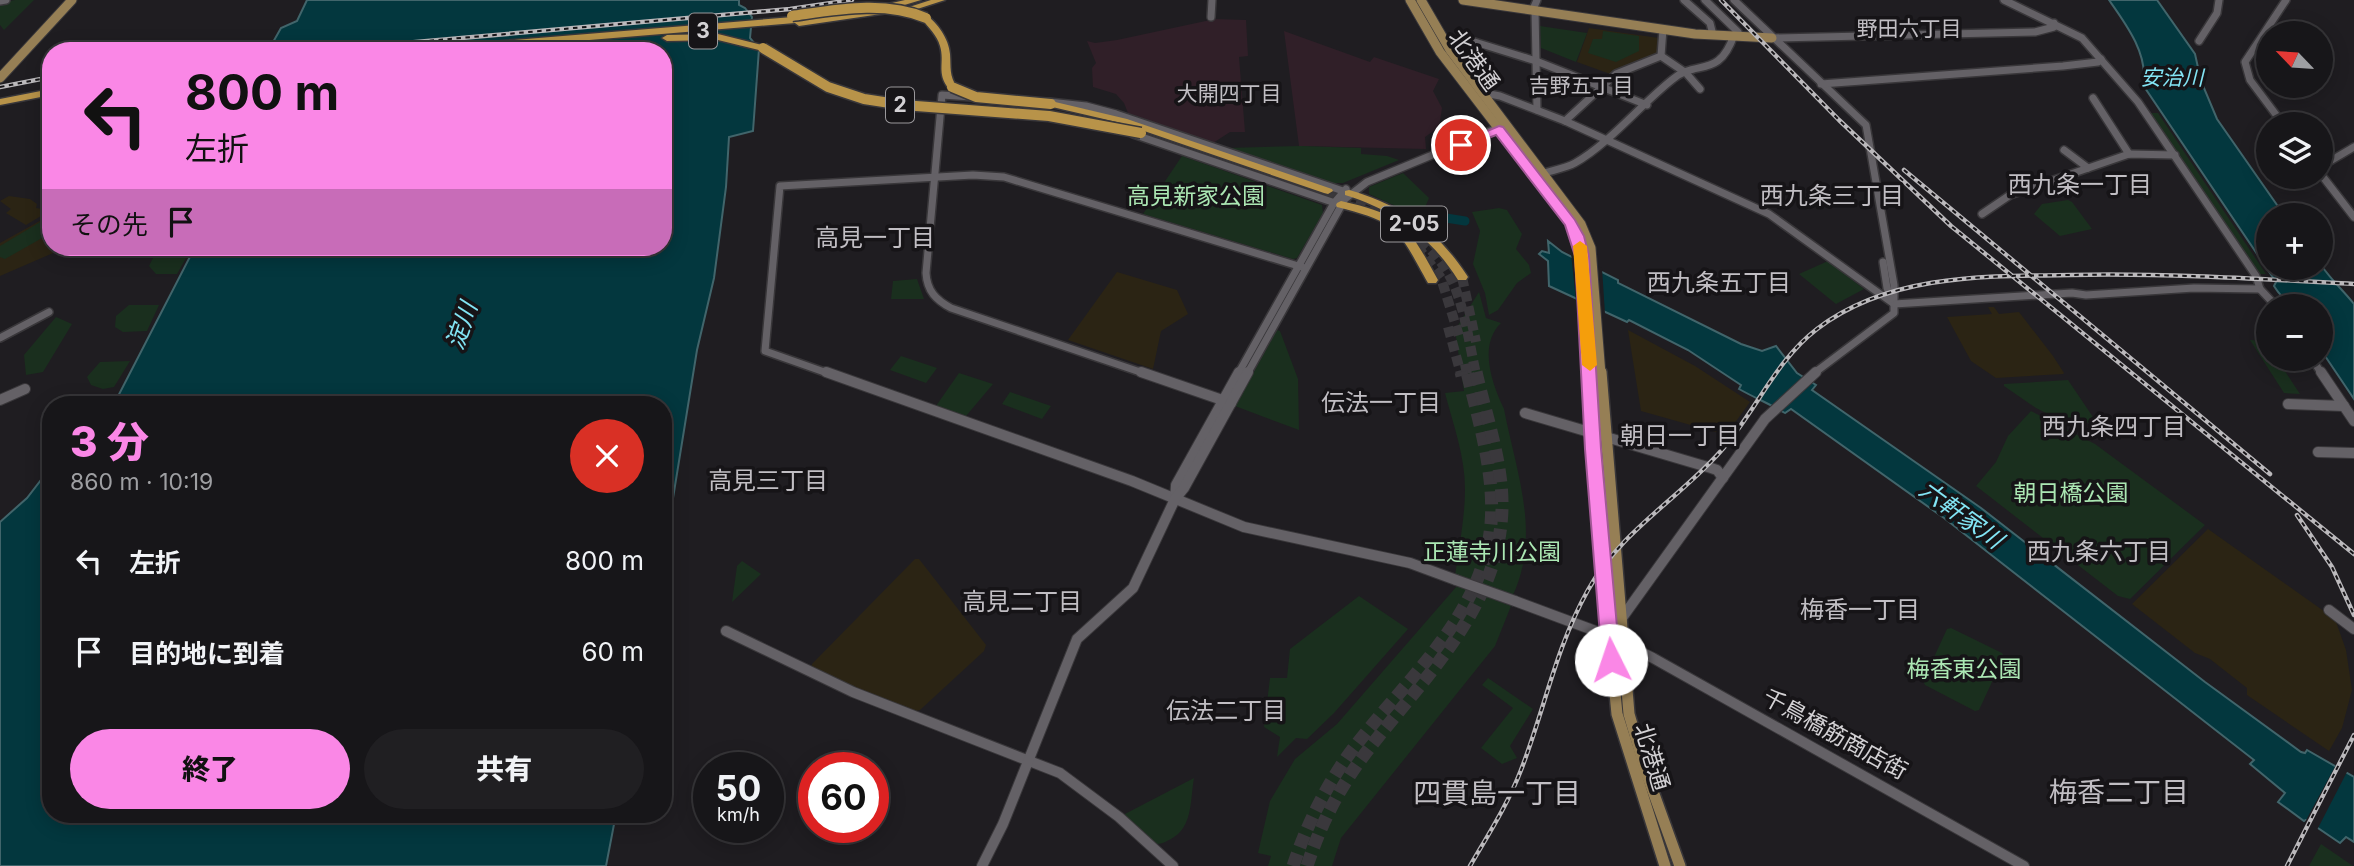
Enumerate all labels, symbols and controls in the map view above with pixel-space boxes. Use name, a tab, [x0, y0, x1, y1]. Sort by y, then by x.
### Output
road number: 3	[689, 14, 717, 48]
district label: 野田六丁目	[1857, 16, 1962, 41]
north arrow	[2256, 21, 2333, 98]
map controls	[2256, 21, 2333, 371]
street label: 北港通	[1442, 24, 1506, 96]
text: 800 m	[185, 63, 339, 122]
water label: 安治川	[2141, 65, 2205, 90]
icon: left	[70, 70, 161, 161]
district label: 吉野五丁目	[1529, 73, 1634, 98]
district label: 大開四丁目	[1177, 81, 1282, 106]
road number: 2	[886, 88, 914, 122]
button: layers	[2256, 112, 2333, 189]
pin	[1431, 115, 1491, 175]
icon: arrive	[1442, 126, 1480, 164]
text: 左折	[185, 129, 249, 168]
district label: 西九条一丁目	[2008, 170, 2152, 199]
district label: 西九条三丁目	[1760, 181, 1904, 210]
park label: 高見新家公園	[1127, 182, 1265, 210]
icon: arrive	[162, 203, 200, 241]
button: +	[2256, 203, 2333, 280]
road number: 2-05	[1381, 206, 1447, 242]
text: その先	[70, 209, 148, 240]
district label: 高見一丁目	[815, 223, 935, 252]
district label: 西九条五丁目	[1647, 268, 1791, 297]
button: −	[2256, 294, 2333, 371]
water label: 淀川	[440, 296, 484, 353]
district label: 伝法一丁目	[1321, 388, 1441, 417]
district label: 西九条四丁目	[2042, 412, 2186, 441]
text: 3 分	[70, 416, 149, 467]
button: close	[570, 419, 644, 493]
district label: 朝日一丁目	[1620, 421, 1740, 450]
district label: 高見三丁目	[708, 466, 828, 495]
text: 860 m · 10:19	[70, 468, 213, 496]
water label: 六軒家川	[1914, 475, 2011, 556]
park label: 朝日橋公園	[2014, 479, 2129, 507]
district label: 西九条六丁目	[2027, 537, 2171, 566]
park label: 正蓮寺川公園	[1423, 538, 1561, 566]
icon: left	[70, 542, 108, 580]
text: 800 m	[565, 545, 644, 576]
text: 左折	[129, 547, 181, 578]
district label: 高見二丁目	[962, 587, 1082, 616]
district label: 梅香一丁目	[1800, 595, 1920, 624]
position arrow	[1574, 623, 1648, 697]
icon: arrive	[70, 633, 108, 671]
text: 60 m	[581, 636, 644, 667]
text: 目的地に到着	[129, 638, 285, 669]
park label: 梅香東公園	[1907, 655, 2022, 683]
street label: 千鳥橋筋商店街	[1758, 683, 1912, 785]
district label: 伝法二丁目	[1166, 696, 1286, 725]
street label: 北港通	[1629, 720, 1675, 794]
button: 終了	[70, 729, 350, 809]
button: 共有	[364, 729, 644, 809]
speed limit sign: 60	[798, 752, 889, 843]
text: 50	[716, 767, 761, 809]
district label: 梅香二丁目	[2049, 775, 2189, 809]
district label: 四貫島一丁目	[1413, 776, 1581, 810]
text: km/h	[717, 804, 760, 825]

